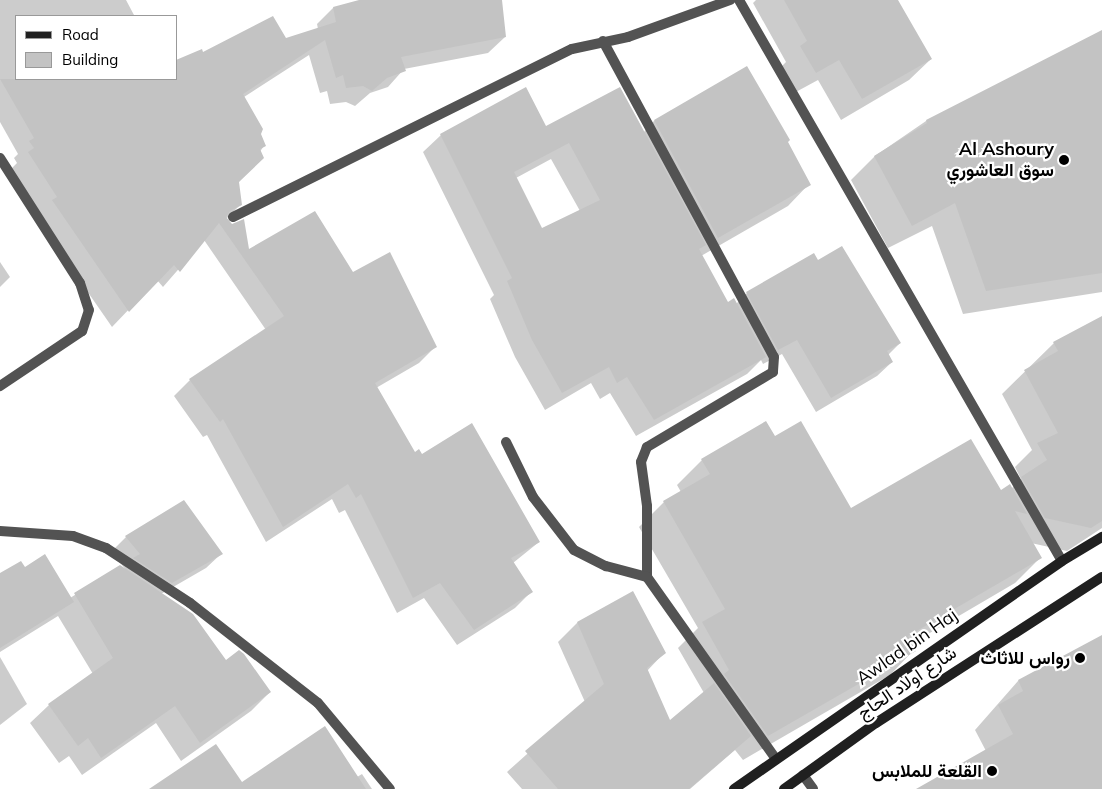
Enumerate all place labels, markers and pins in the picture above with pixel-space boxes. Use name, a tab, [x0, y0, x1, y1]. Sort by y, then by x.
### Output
place label: Al Ashoury سوق العاشوري	[946, 139, 1054, 182]
marker: Al Ashoury سوق العاشوري	[1058, 154, 1070, 166]
place label: رواس للاثاث	[981, 647, 1070, 669]
marker: رواس للاثاث	[1074, 652, 1086, 664]
place label: القلعة للملابس	[872, 760, 982, 782]
marker: القلعة للملابس	[986, 765, 998, 777]

